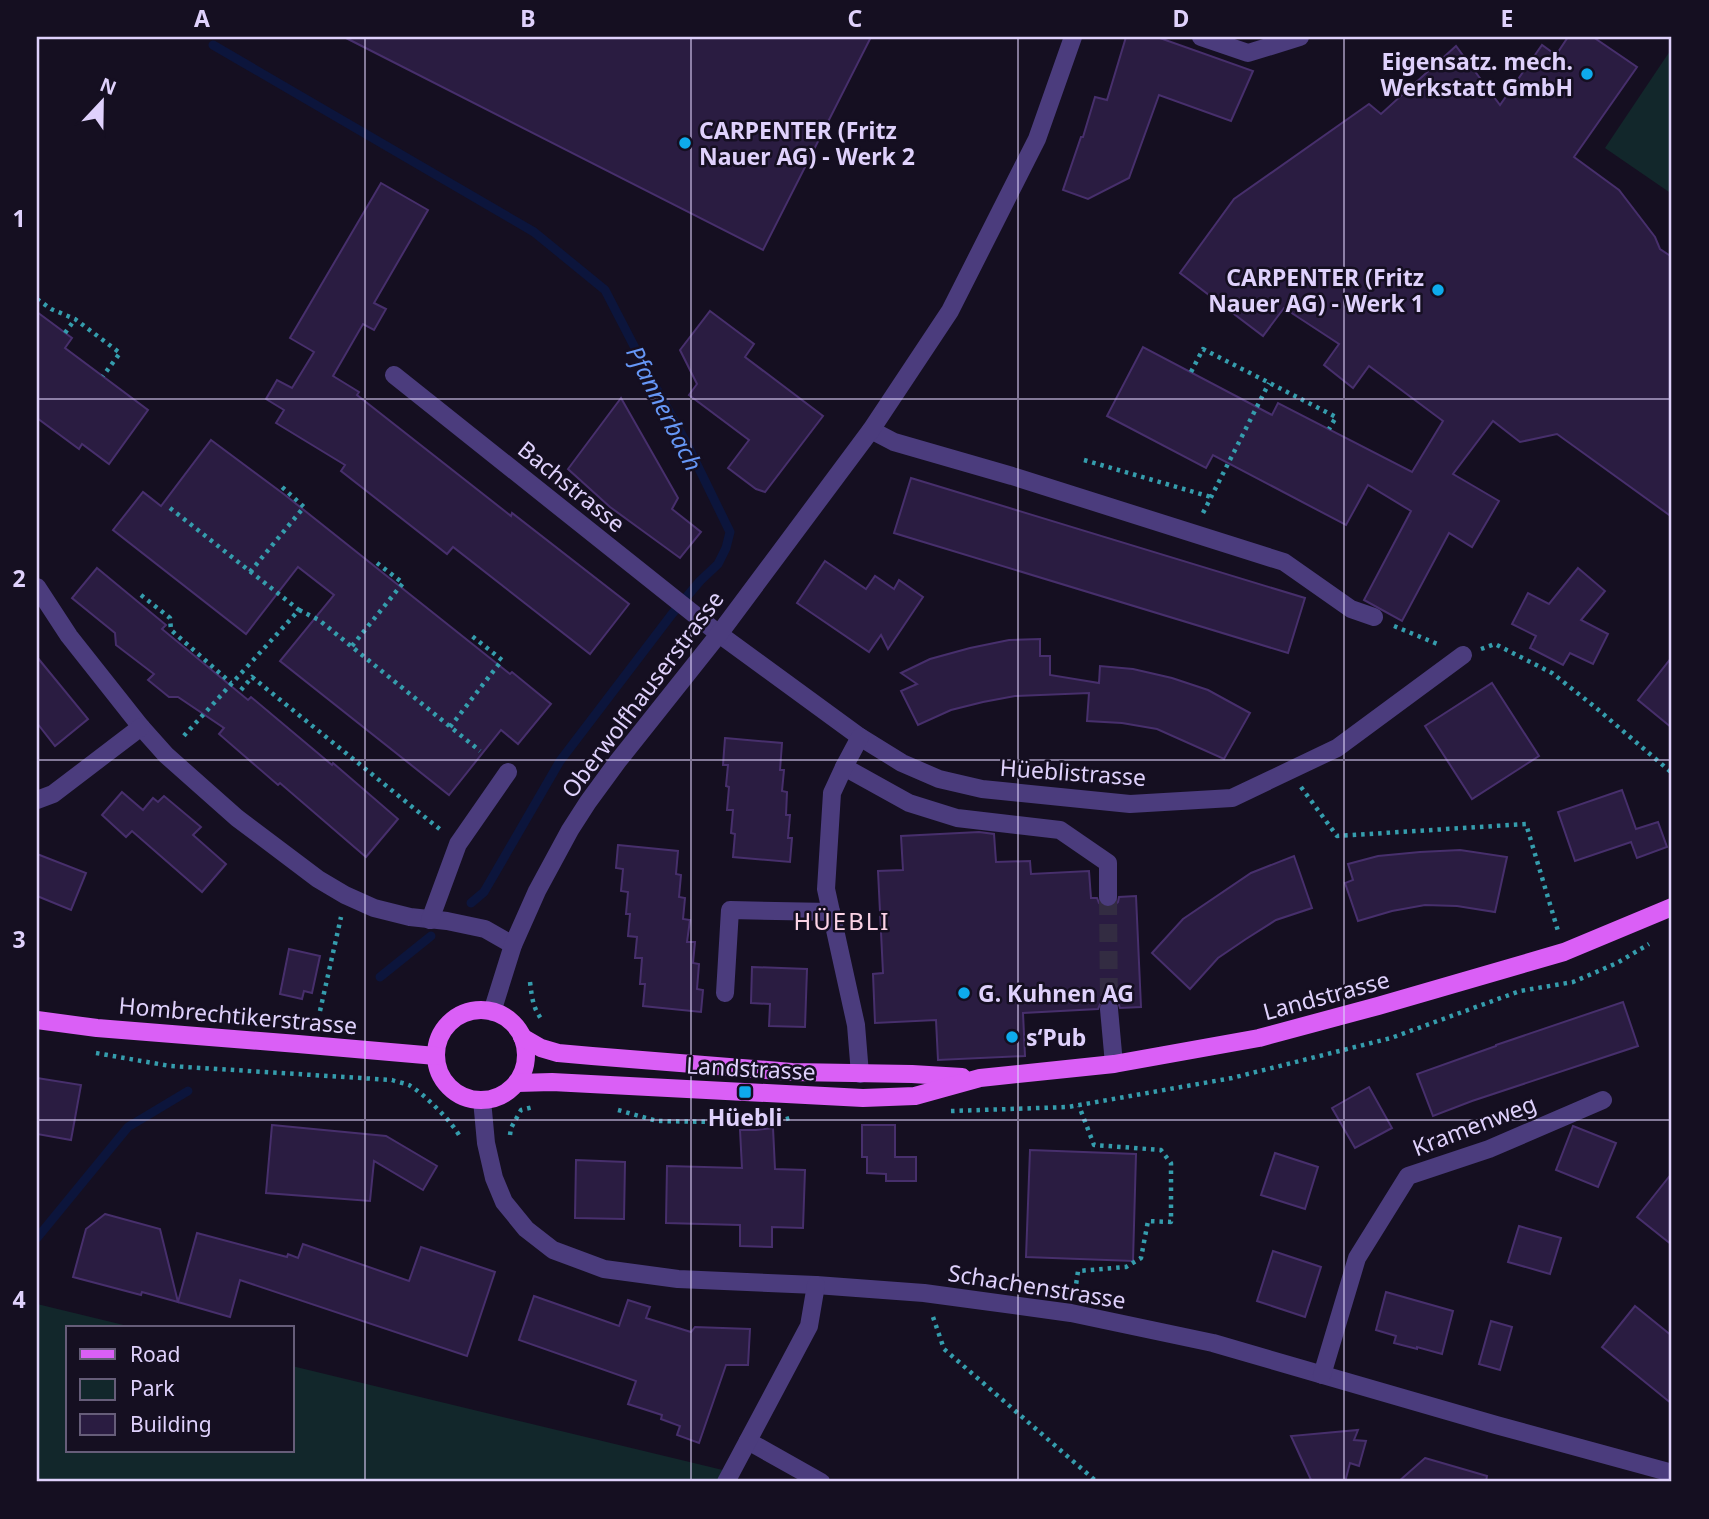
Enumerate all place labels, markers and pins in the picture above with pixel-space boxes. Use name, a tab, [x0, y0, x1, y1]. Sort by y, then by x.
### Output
place label: Eigensatz. mech. Werkstatt GmbH	[1380, 45, 1573, 103]
marker: Eigensatz. mech. Werkstatt GmbH	[1579, 66, 1595, 82]
place label: CARPENTER (Fritz Nauer AG) - Werk 2	[699, 114, 915, 172]
marker: CARPENTER (Fritz Nauer AG) - Werk 2	[677, 135, 693, 151]
place label: CARPENTER (Fritz Nauer AG) - Werk 1	[1208, 261, 1424, 319]
marker: CARPENTER (Fritz Nauer AG) - Werk 1	[1430, 282, 1446, 298]
place label: G. Kuhnen AG	[978, 977, 1134, 1009]
marker: G. Kuhnen AG	[956, 985, 972, 1001]
place label: s‘Pub	[1026, 1021, 1086, 1053]
marker: s‘Pub	[1004, 1029, 1020, 1045]
marker: Hüebli	[737, 1084, 753, 1100]
place label: Hüebli	[708, 1101, 782, 1133]

